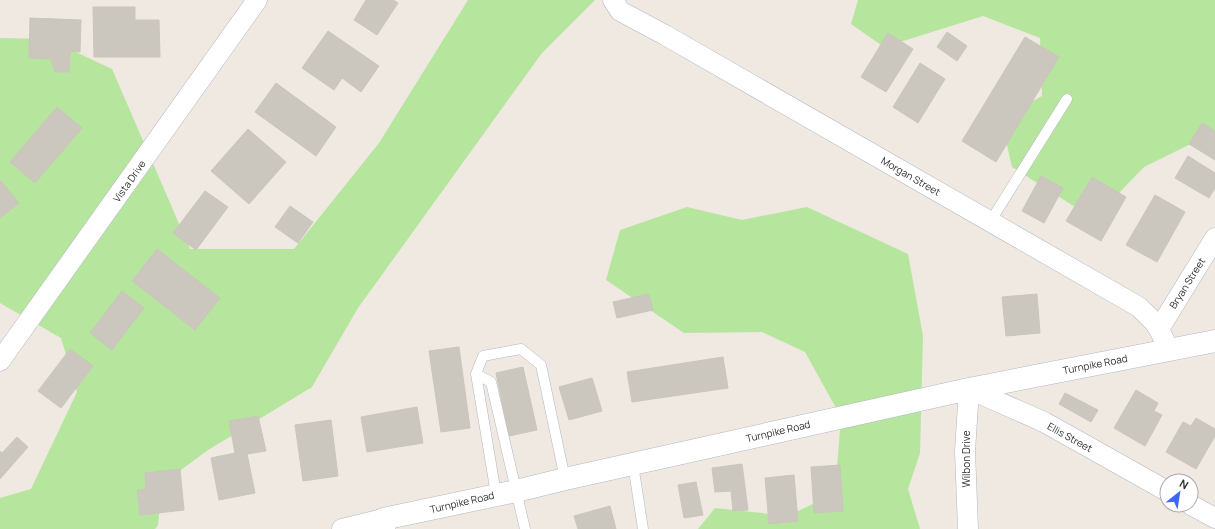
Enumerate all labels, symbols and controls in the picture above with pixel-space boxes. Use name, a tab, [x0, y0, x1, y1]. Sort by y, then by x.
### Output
street label: Morgan Street	[879, 153, 943, 199]
street label: Vista Drive	[109, 157, 149, 205]
street label: Bryan Street	[1166, 255, 1208, 311]
street label: Turnpike Road	[1061, 351, 1129, 377]
street label: Turnpike Road	[744, 417, 812, 445]
street label: Ellis Street	[1045, 419, 1095, 455]
street label: Wilbon Drive	[959, 430, 973, 487]
north arrow	[1159, 473, 1199, 513]
text: N	[1177, 475, 1192, 492]
street label: Turnpike Road	[428, 488, 496, 516]

